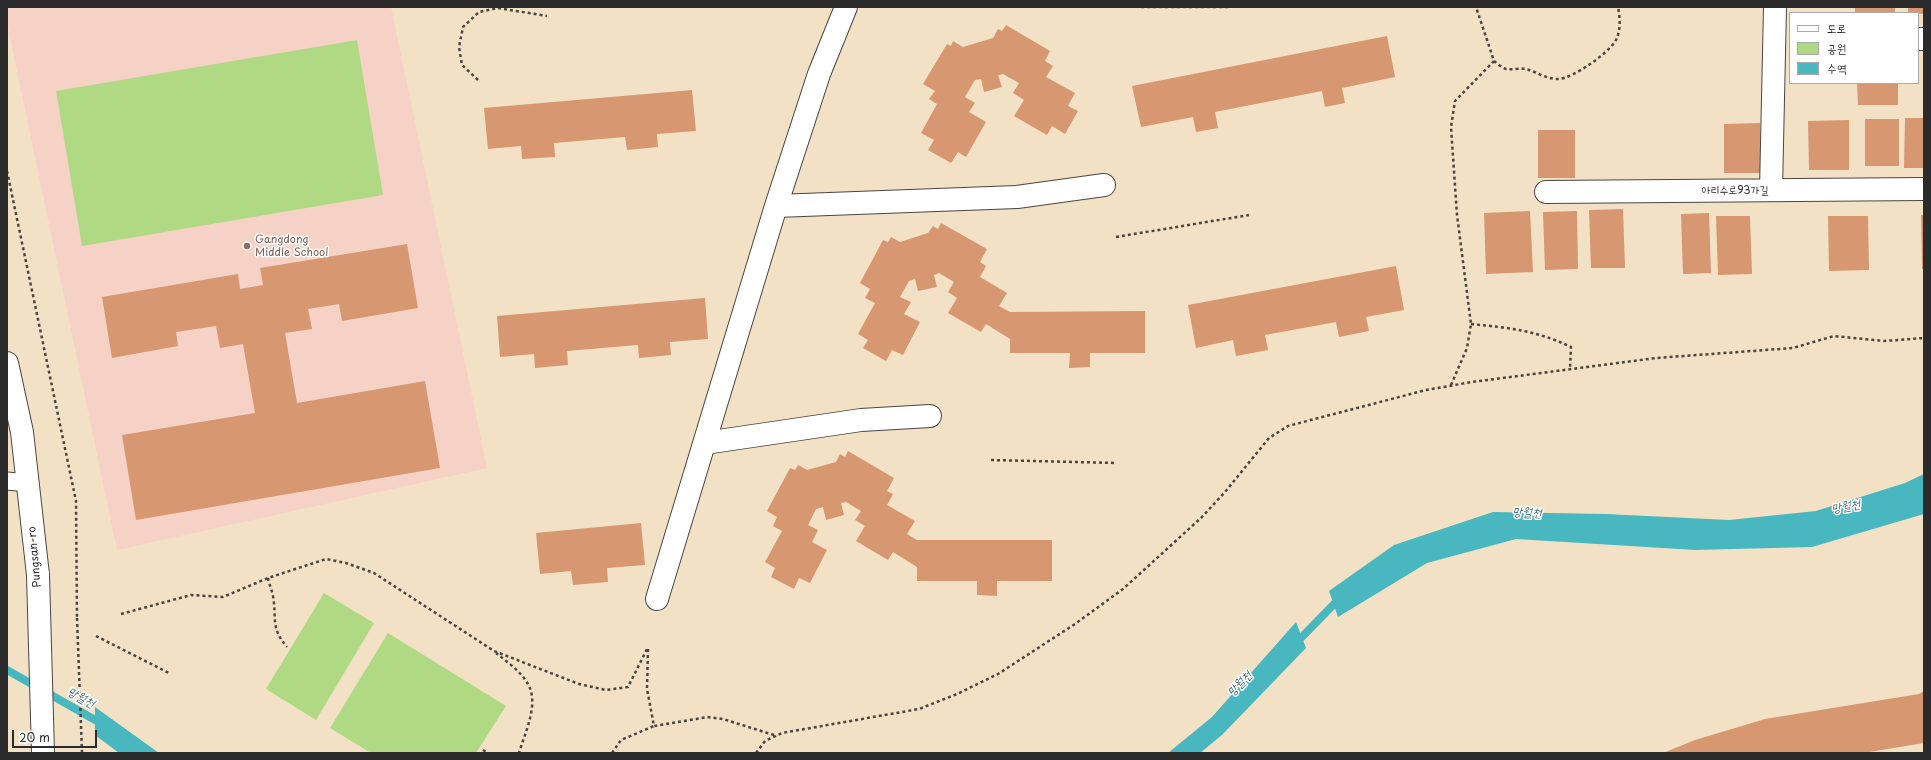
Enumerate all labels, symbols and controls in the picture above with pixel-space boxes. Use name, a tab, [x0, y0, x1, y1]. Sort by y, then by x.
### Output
legend	[1789, 12, 1919, 84]
text: 도로	[1827, 19, 1846, 37]
text: 공원	[1827, 39, 1846, 57]
text: 수역	[1827, 59, 1846, 77]
street label: 아리수로93가길	[1702, 184, 1768, 198]
place label: Gangdong Middle School	[255, 233, 328, 259]
marker: Gangdong Middle School	[242, 241, 252, 251]
water label: 망월천	[1830, 497, 1862, 517]
water label: 망월천	[1512, 505, 1542, 521]
street label: Pungsan-ro	[26, 526, 44, 588]
water label: 망월천	[1225, 669, 1255, 699]
water label: 망월천	[65, 685, 97, 711]
scale bar	[14, 722, 99, 748]
text: 20 m	[19, 728, 50, 746]

